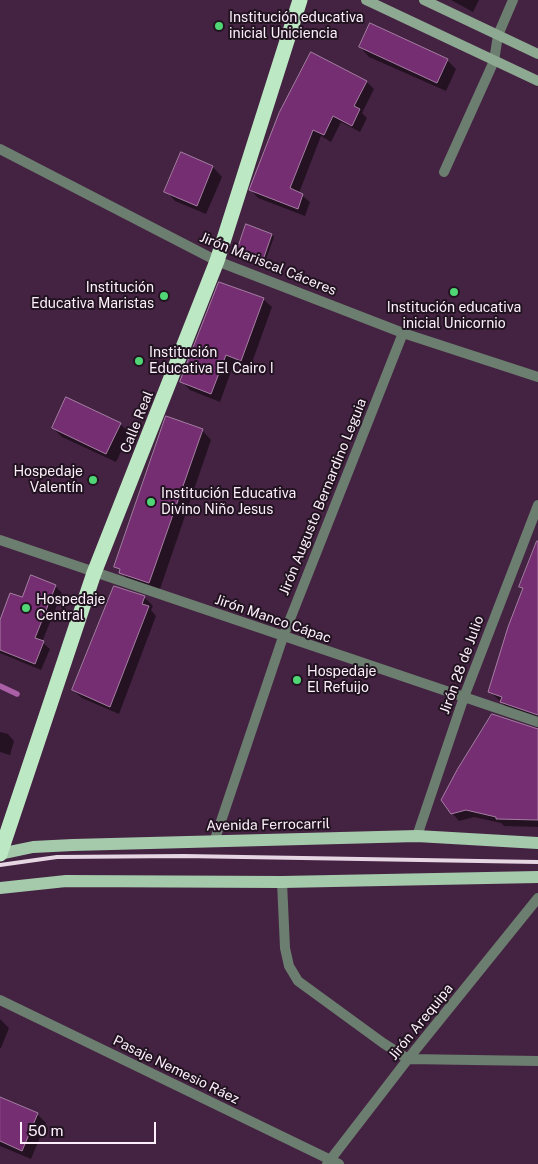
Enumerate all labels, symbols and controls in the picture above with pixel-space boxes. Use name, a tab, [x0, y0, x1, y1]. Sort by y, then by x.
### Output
place label: Institución educativa inicial Uniciencia	[229, 10, 364, 42]
marker: Institución educativa inicial Uniciencia	[213, 20, 225, 32]
street label: Jirón Mariscal Cáceres	[197, 229, 339, 299]
place label: Institución Educativa Maristas	[31, 280, 154, 312]
marker: Institución educativa inicial Unicornio	[448, 286, 460, 298]
marker: Institución Educativa Maristas	[158, 290, 170, 302]
place label: Institución educativa inicial Unicornio	[387, 300, 521, 332]
place label: Institución Educativa El Cairo I	[149, 345, 274, 378]
marker: Institución Educativa El Cairo I	[133, 355, 145, 367]
street label: Calle Real	[117, 388, 157, 456]
street label: Jirón Augusto Bernardino Leguia	[276, 396, 370, 598]
place label: Hospedaje Valentín	[13, 464, 83, 497]
marker: Hospedaje Valentín	[87, 474, 99, 486]
place label: Institución Educativa Divino Niño Jesus	[161, 486, 296, 518]
marker: Institución Educativa Divino Niño Jesus	[145, 496, 157, 508]
street label: Jirón Manco Cápac	[213, 591, 333, 647]
place label: Hospedaje Central	[36, 592, 106, 624]
marker: Hospedaje Central	[20, 602, 32, 614]
street label: Jirón 28 de Julio	[436, 614, 488, 716]
place label: Hospedaje El Refuijo	[307, 664, 377, 696]
marker: Hospedaje El Refuijo	[291, 674, 303, 686]
street label: Avenida Ferrocarril	[206, 816, 330, 834]
street label: Jirón Arequipa	[385, 981, 457, 1063]
street label: Pasaje Nemesio Ráez	[110, 1032, 242, 1108]
scale bar	[22, 1112, 159, 1144]
text: 50 m	[28, 1122, 63, 1139]

